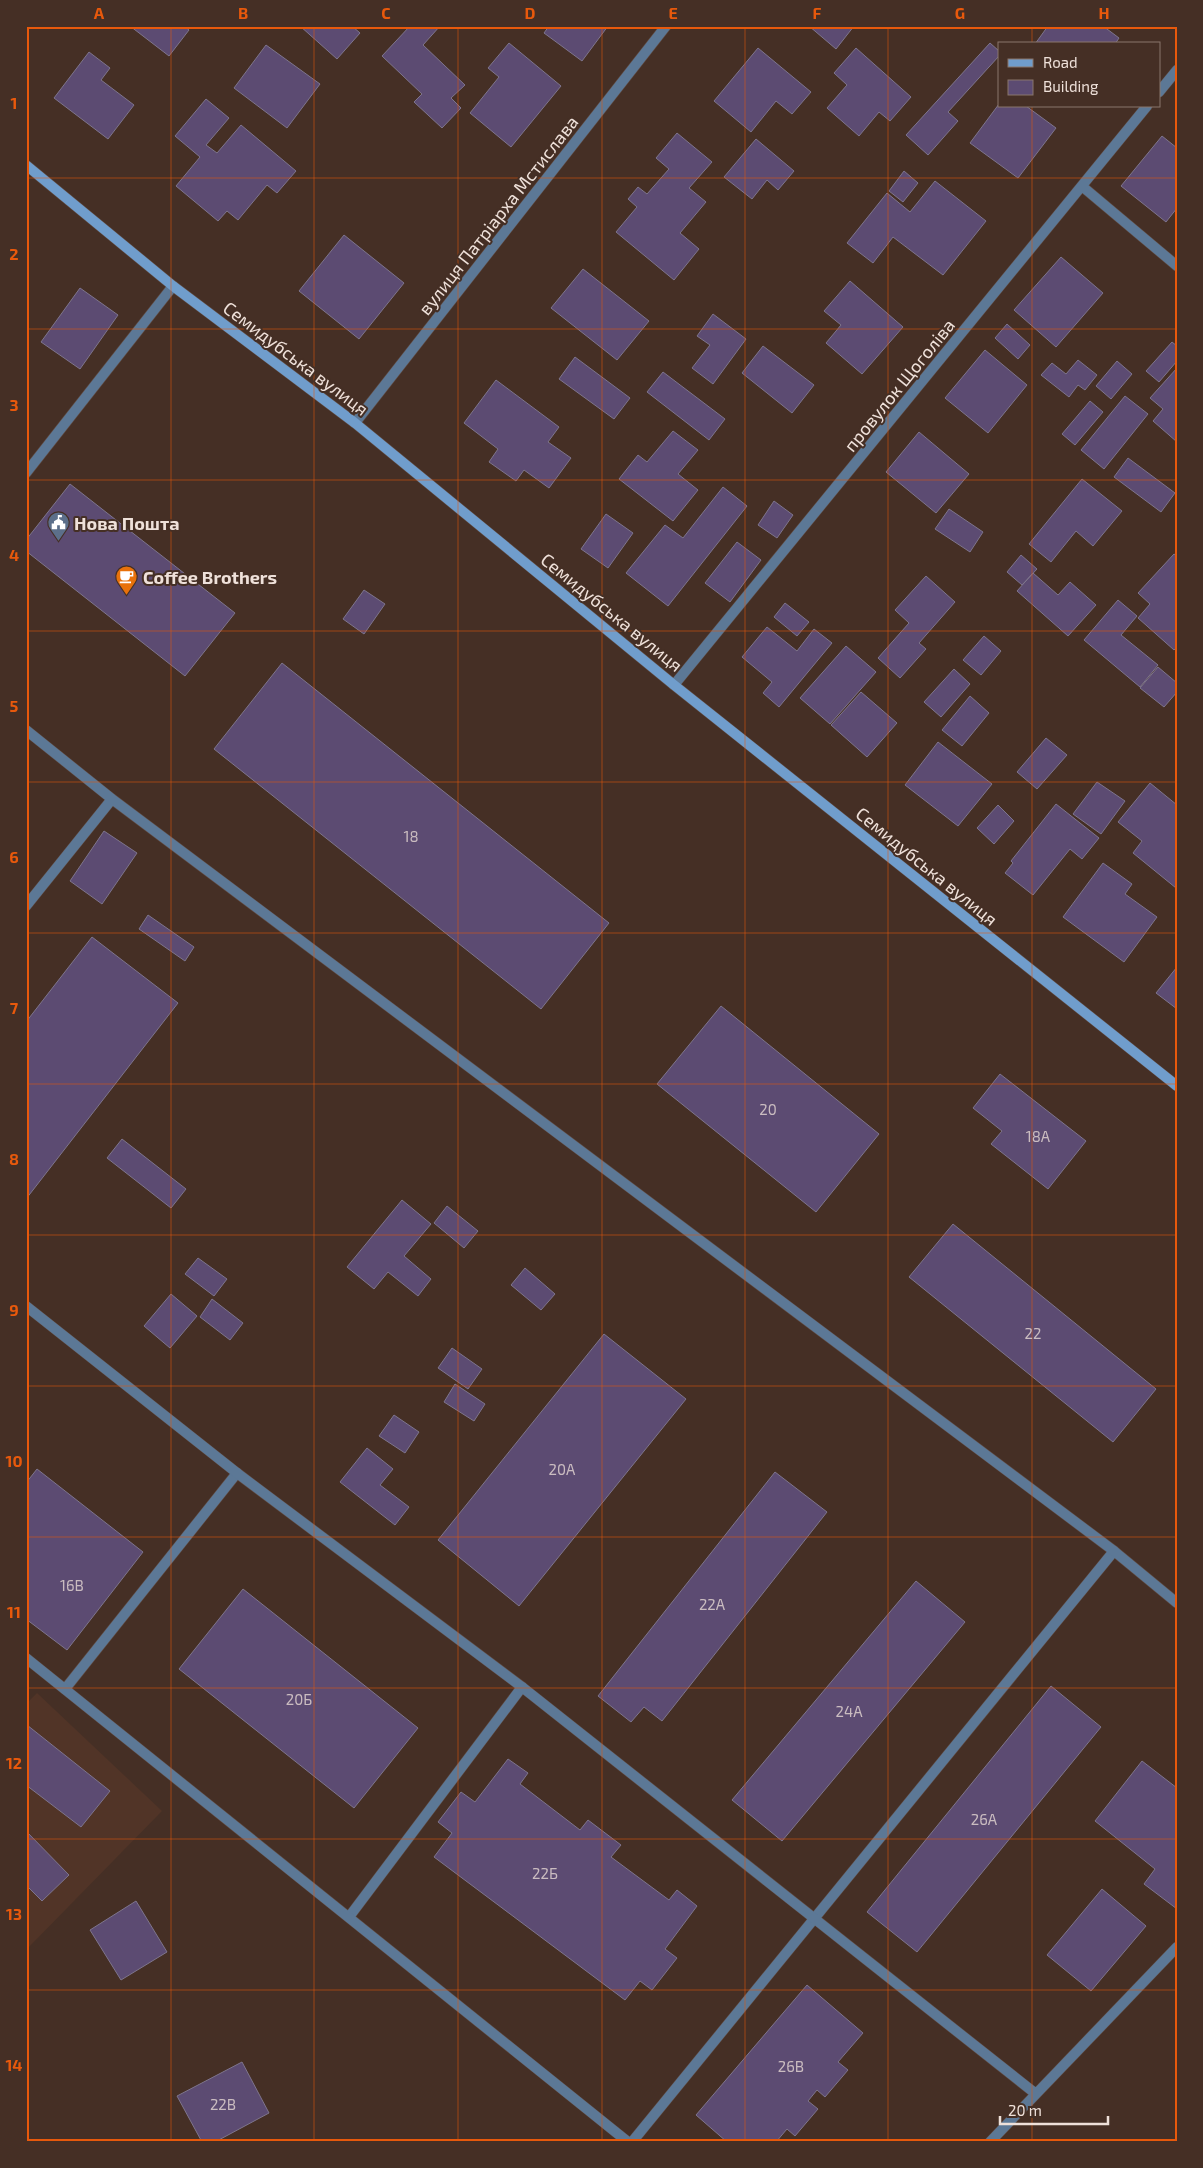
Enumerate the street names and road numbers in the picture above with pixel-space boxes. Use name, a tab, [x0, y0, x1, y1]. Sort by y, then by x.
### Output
street label: вулиця Патріарха Мстислава	[413, 111, 583, 319]
street label: Семидубська вулиця	[219, 296, 373, 420]
street label: провулок Щоголіва	[839, 314, 959, 456]
street label: Семидубська вулиця	[537, 548, 687, 676]
street label: Семидубська вулиця	[852, 802, 1002, 930]

